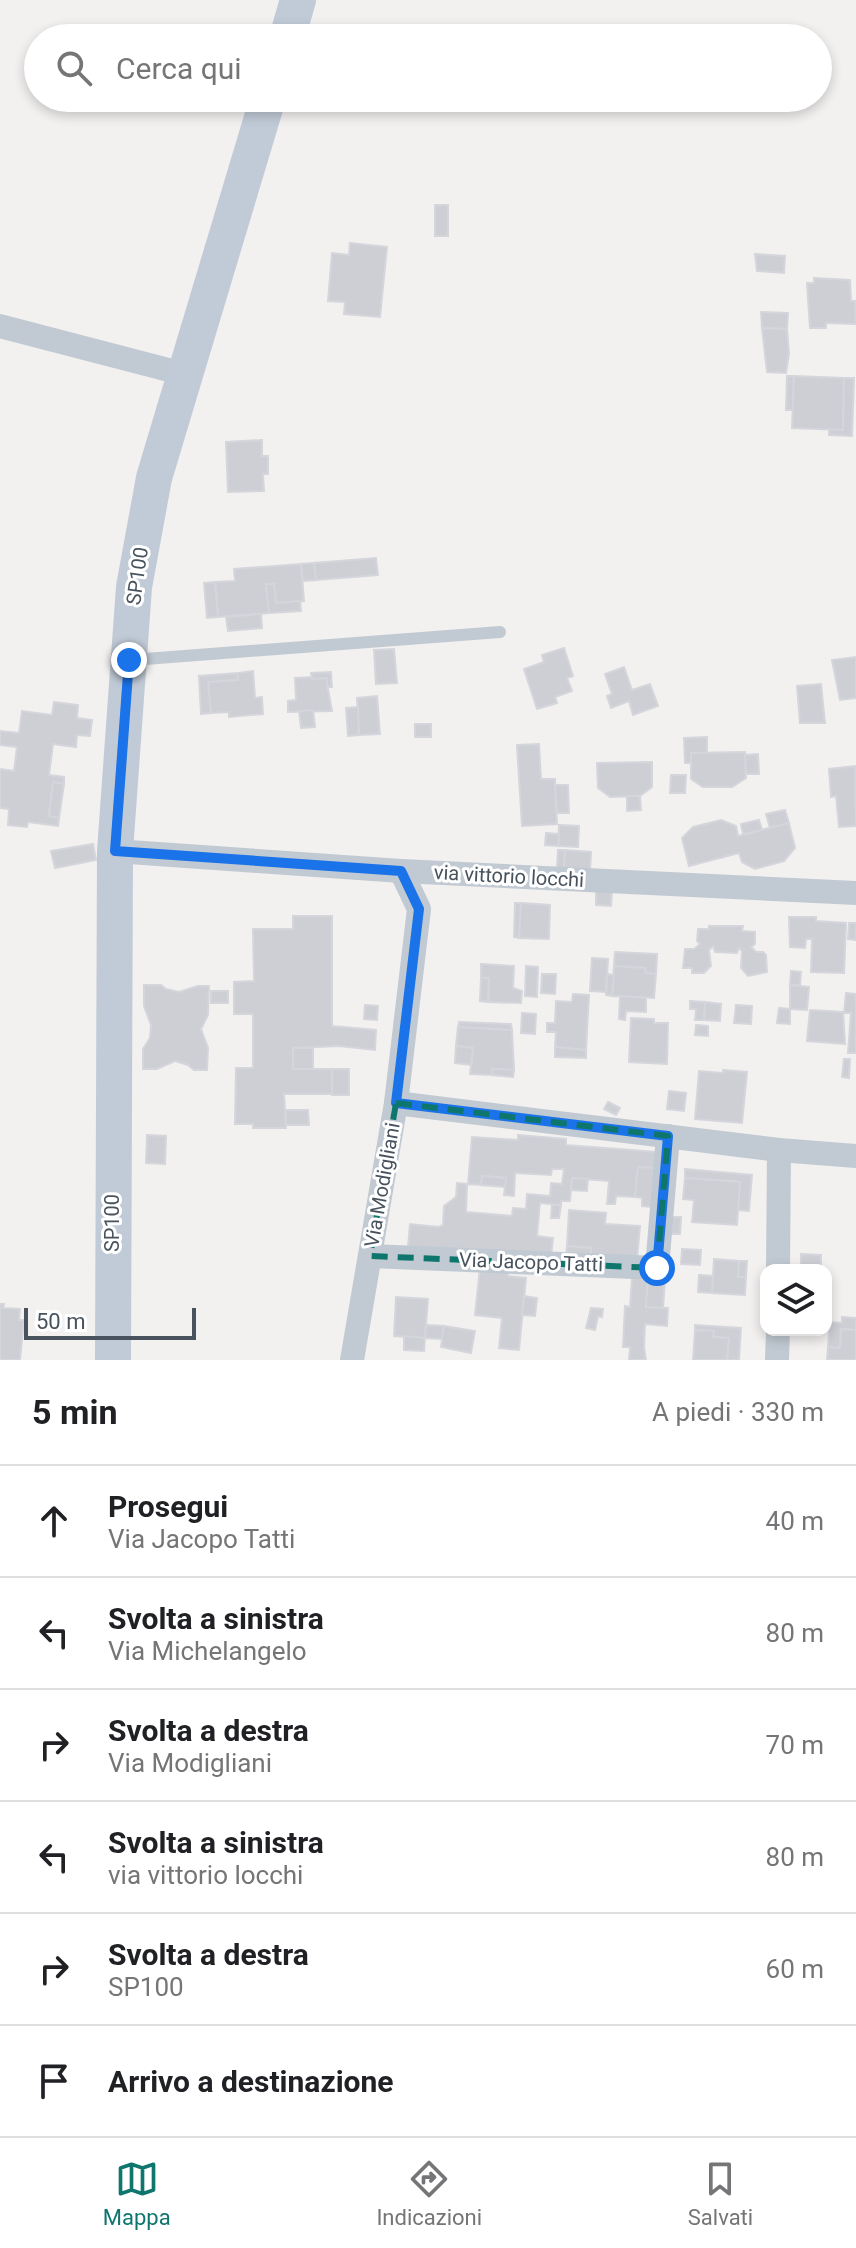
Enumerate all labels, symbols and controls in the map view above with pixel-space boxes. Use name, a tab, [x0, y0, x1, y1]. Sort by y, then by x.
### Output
search box	[24, 24, 832, 112]
icon: search	[52, 46, 96, 90]
text: Cerca qui	[116, 51, 242, 86]
street label: SP100	[121, 546, 153, 606]
route end	[111, 642, 147, 678]
street label: via vittorio locchi	[433, 860, 585, 892]
street label: Via Modigliani	[359, 1121, 405, 1249]
street label: SP100	[100, 1194, 124, 1252]
street label: Via Jacopo Tatti	[459, 1247, 603, 1277]
route start	[639, 1250, 675, 1286]
map controls	[760, 1264, 832, 1336]
button: layers	[760, 1264, 832, 1336]
scale bar	[24, 1304, 196, 1340]
text: 50 m	[36, 1309, 85, 1334]
text: 5 min	[32, 1392, 117, 1432]
text: A piedi · 330 m	[652, 1397, 824, 1427]
text: Prosegui	[108, 1489, 228, 1524]
icon: ahead	[32, 1499, 76, 1543]
text: 40 m	[766, 1506, 824, 1536]
text: Via Jacopo Tatti	[108, 1524, 295, 1554]
text: Svolta a sinistra	[108, 1601, 324, 1636]
icon: left	[32, 1611, 76, 1655]
text: 80 m	[766, 1618, 824, 1648]
text: Via Michelangelo	[108, 1636, 307, 1666]
text: Svolta a destra	[108, 1713, 309, 1748]
icon: right	[32, 1723, 76, 1767]
text: 70 m	[766, 1730, 824, 1760]
text: Via Modigliani	[108, 1748, 272, 1778]
text: Svolta a sinistra	[108, 1825, 324, 1860]
icon: left	[32, 1835, 76, 1879]
text: 80 m	[766, 1842, 824, 1872]
text: via vittorio locchi	[108, 1860, 303, 1890]
text: Svolta a destra	[108, 1937, 309, 1972]
icon: right	[32, 1947, 76, 1991]
text: 60 m	[766, 1954, 824, 1984]
text: SP100	[108, 1972, 184, 2002]
icon: arrive	[32, 2059, 76, 2103]
text: Arrivo a destinazione	[108, 2064, 394, 2099]
tab: Mappa	[103, 2157, 171, 2230]
tab: Indicazioni	[376, 2157, 482, 2230]
tab: Salvati	[688, 2157, 753, 2230]

